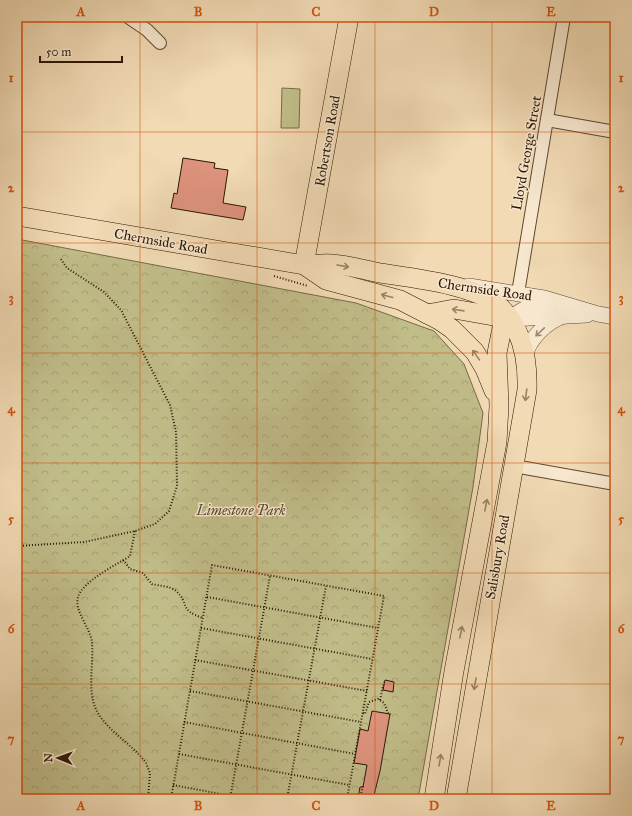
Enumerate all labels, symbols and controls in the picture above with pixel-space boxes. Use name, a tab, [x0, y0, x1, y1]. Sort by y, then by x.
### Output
text: A	[76, 4, 86, 20]
text: B	[194, 4, 203, 20]
text: C	[312, 4, 321, 20]
text: D	[429, 4, 439, 20]
text: E	[546, 4, 556, 20]
scale bar	[40, 38, 122, 64]
text: 50 m	[46, 45, 71, 59]
text: 1	[8, 70, 14, 86]
text: 1	[618, 70, 624, 86]
street label: Robertson Road	[311, 94, 344, 188]
street label: Lloyd George Street	[508, 94, 545, 212]
text: 2	[8, 180, 15, 196]
text: 2	[618, 180, 625, 196]
street label: Chermside Road	[113, 225, 209, 258]
one-way arrow	[336, 262, 349, 270]
street label: Chermside Road	[437, 274, 533, 305]
text: 3	[8, 290, 14, 306]
text: 3	[618, 290, 624, 306]
one-way arrow	[381, 292, 394, 300]
one-way arrow	[452, 306, 465, 314]
one-way arrow	[536, 327, 546, 336]
one-way arrow	[472, 349, 480, 360]
one-way arrow	[522, 388, 530, 401]
text: 4	[7, 401, 15, 417]
text: 4	[617, 401, 625, 417]
one-way arrow	[482, 498, 490, 511]
park label: Limestone Park	[196, 502, 286, 519]
text: 5	[8, 511, 15, 527]
text: 5	[618, 511, 625, 527]
street label: Salisbury Road	[482, 513, 513, 601]
text: 6	[8, 621, 16, 637]
text: 6	[618, 621, 626, 637]
one-way arrow	[458, 626, 466, 639]
one-way arrow	[471, 677, 479, 690]
text: 7	[8, 731, 15, 747]
text: 7	[618, 731, 625, 747]
north arrow	[38, 738, 78, 778]
text: N	[42, 752, 55, 763]
one-way arrow	[436, 754, 444, 767]
text: A	[76, 798, 86, 814]
text: B	[194, 798, 203, 814]
text: C	[312, 798, 321, 814]
text: D	[429, 798, 439, 814]
text: E	[546, 798, 556, 814]

